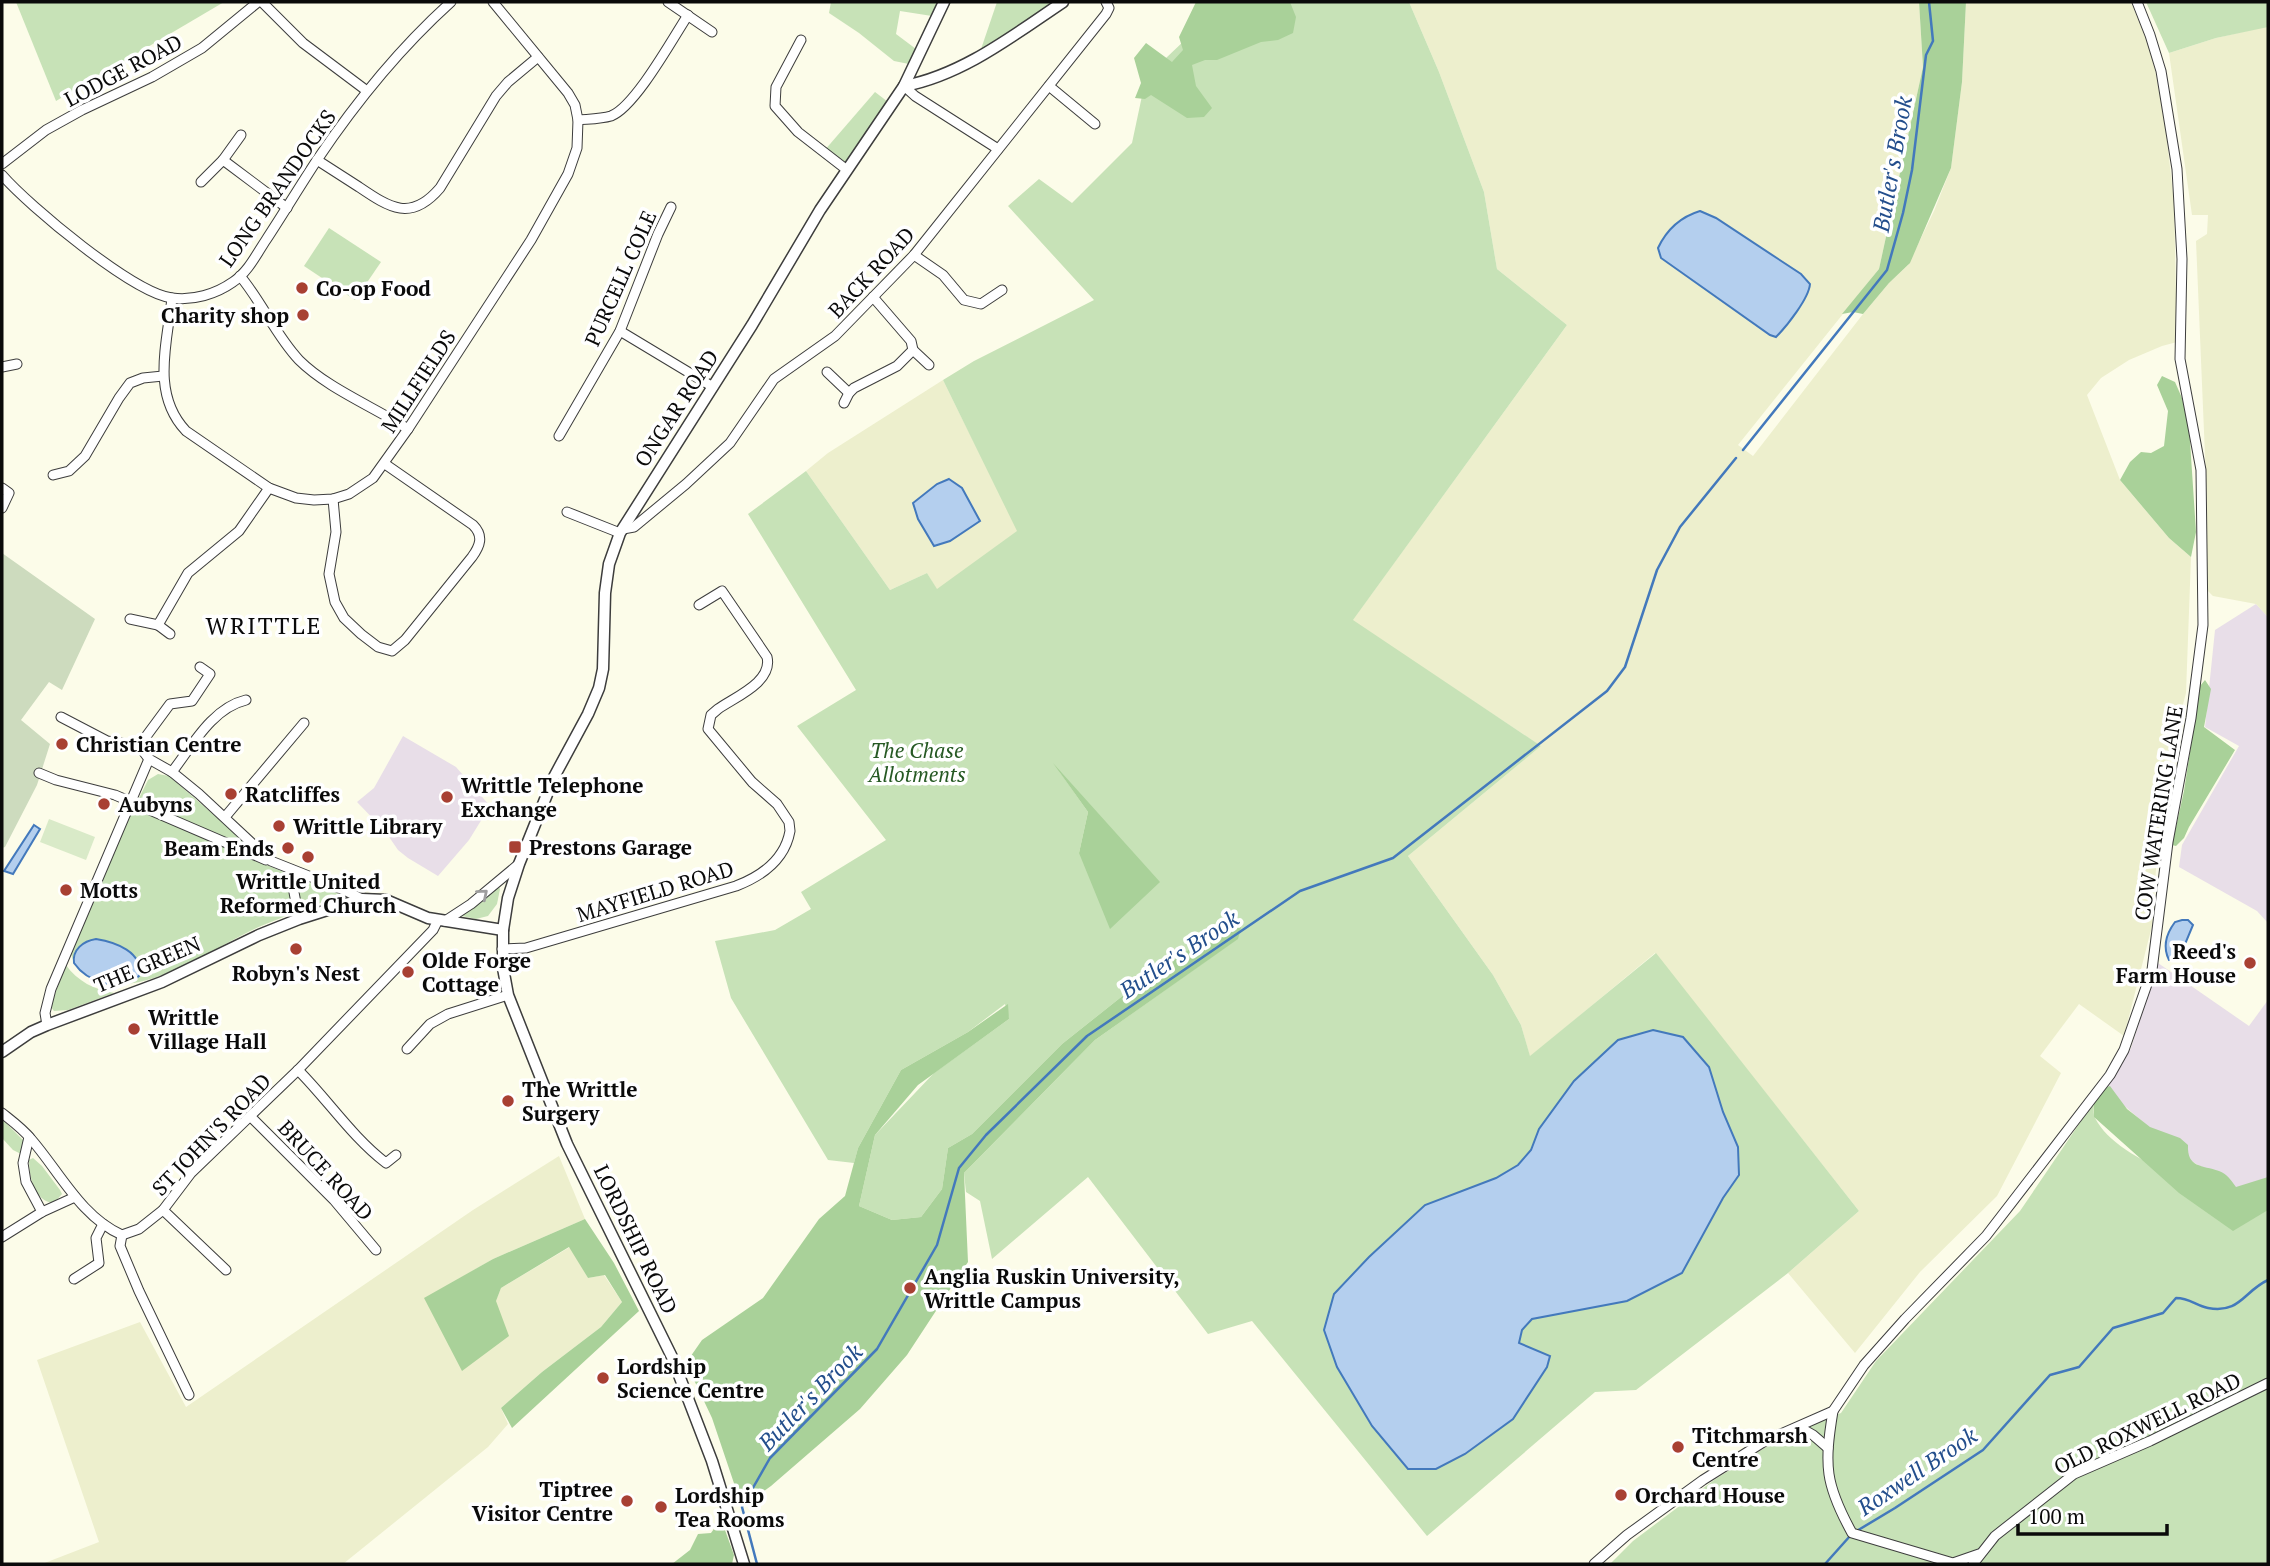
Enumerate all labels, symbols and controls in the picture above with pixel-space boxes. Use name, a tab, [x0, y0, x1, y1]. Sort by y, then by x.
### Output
street label: LODGE ROAD	[59, 27, 187, 113]
water label: Butler's Brook	[1865, 93, 1919, 235]
street label: LONG BRANDOCKS	[212, 104, 342, 272]
street label: PURCELL COLE	[578, 206, 662, 350]
street label: BACK ROAD	[822, 221, 920, 323]
place label: Co-op Food	[316, 274, 431, 302]
marker: Co-op Food	[294, 280, 310, 296]
place label: Charity shop	[161, 301, 289, 329]
marker: Charity shop	[295, 307, 311, 323]
street label: MILLFIELDS	[374, 324, 462, 438]
street label: ONGAR ROAD	[628, 344, 724, 472]
district label: WRITTLE	[205, 609, 323, 641]
street label: COW WATERING LANE	[2127, 703, 2189, 923]
place label: Christian Centre	[76, 730, 242, 758]
marker: Christian Centre	[54, 736, 70, 752]
park label: The Chase Allotments	[866, 736, 966, 788]
place label: Writtle Telephone Exchange	[461, 771, 644, 823]
place label: Ratcliffes	[245, 780, 340, 808]
marker: Ratcliffes	[223, 786, 239, 802]
marker: Writtle Telephone Exchange	[439, 789, 455, 805]
place label: Aubyns	[118, 790, 193, 818]
marker: Aubyns	[96, 796, 112, 812]
place label: Writtle Library	[293, 812, 443, 840]
marker: Writtle Library	[271, 818, 287, 834]
place label: Prestons Garage	[529, 833, 692, 861]
place label: Beam Ends	[164, 834, 274, 862]
marker: Prestons Garage	[507, 839, 523, 855]
marker: Beam Ends	[280, 840, 296, 856]
marker: Writtle United Reformed Church	[300, 849, 316, 865]
street label: MAYFIELD ROAD	[573, 854, 737, 928]
place label: Writtle United Reformed Church	[220, 867, 397, 919]
place label: Motts	[80, 876, 138, 904]
marker: Motts	[58, 882, 74, 898]
one-way arrow	[475, 890, 488, 902]
water label: Butler's Brook	[1113, 902, 1245, 1006]
street label: THE GREEN	[89, 929, 205, 999]
place label: Reed's Farm House	[2116, 937, 2236, 989]
marker: Robyn's Nest	[288, 941, 304, 957]
place label: Olde Forge Cottage	[422, 946, 531, 998]
marker: Reed's Farm House	[2242, 955, 2258, 971]
place label: Robyn's Nest	[232, 959, 361, 987]
marker: Olde Forge Cottage	[400, 964, 416, 980]
place label: Writtle Village Hall	[148, 1003, 267, 1055]
marker: Writtle Village Hall	[126, 1021, 142, 1037]
street label: ST JOHN'S ROAD	[145, 1067, 277, 1201]
place label: The Writtle Surgery	[522, 1075, 637, 1127]
marker: The Writtle Surgery	[500, 1093, 516, 1109]
street label: BRUCE ROAD	[272, 1114, 380, 1226]
street label: LORDSHIP ROAD	[588, 1160, 684, 1318]
place label: Anglia Ruskin University, Writtle Campus	[924, 1262, 1180, 1314]
marker: Anglia Ruskin University, Writtle Campus	[902, 1280, 918, 1296]
water label: Butler's Brook	[750, 1336, 869, 1458]
place label: Lordship Science Centre	[617, 1352, 764, 1404]
street label: OLD ROXWELL ROAD	[2049, 1365, 2245, 1481]
marker: Lordship Science Centre	[595, 1370, 611, 1386]
water label: Roxwell Brook	[1850, 1419, 1984, 1523]
place label: Titchmarsh Centre	[1692, 1421, 1809, 1473]
marker: Titchmarsh Centre	[1670, 1439, 1686, 1455]
place label: Tiptree Visitor Centre	[472, 1475, 613, 1527]
place label: Lordship Tea Rooms	[675, 1481, 784, 1533]
place label: Orchard House	[1635, 1481, 1785, 1509]
marker: Orchard House	[1613, 1487, 1629, 1503]
scale bar	[2018, 1492, 2167, 1536]
marker: Tiptree Visitor Centre	[619, 1493, 635, 1509]
marker: Lordship Tea Rooms	[653, 1499, 669, 1515]
text: 100 m	[2028, 1502, 2085, 1530]

